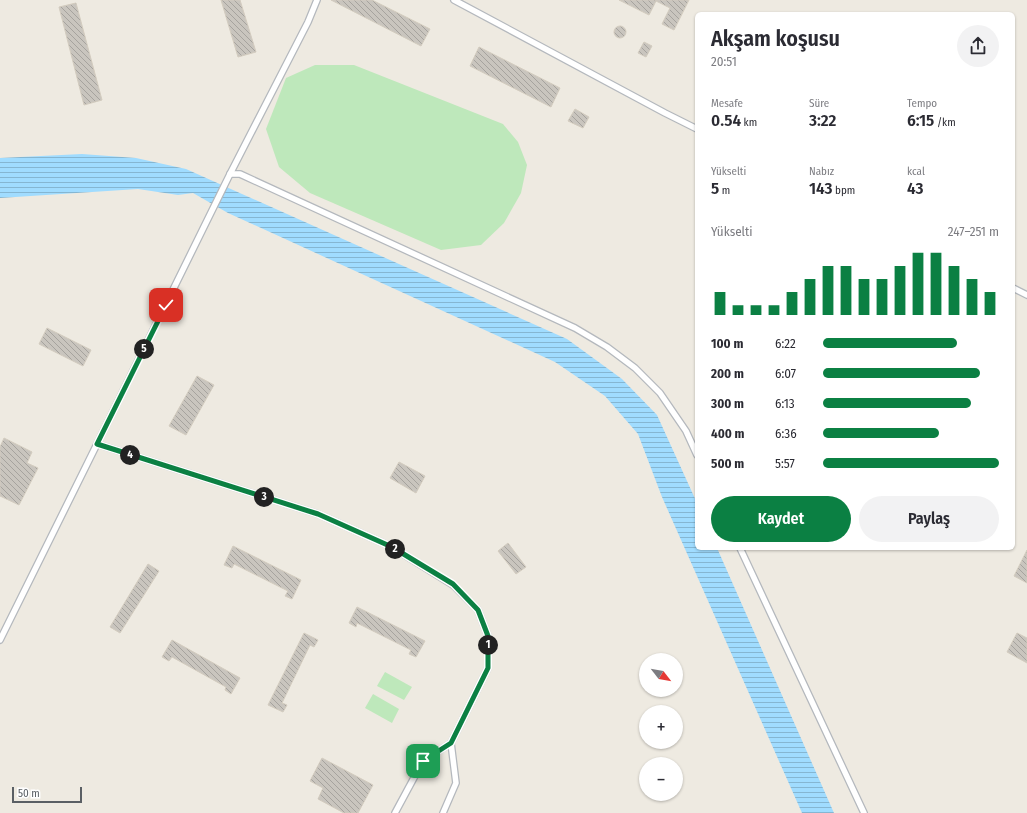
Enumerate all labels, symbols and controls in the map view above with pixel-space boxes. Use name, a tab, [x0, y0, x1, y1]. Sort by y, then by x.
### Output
text: Akşam koşusu	[711, 25, 840, 52]
button: share	[957, 25, 999, 67]
text: 20:51	[711, 54, 737, 69]
text: Mesafe	[711, 97, 743, 110]
text: Süre	[809, 97, 829, 110]
text: Tempo	[907, 97, 937, 110]
text: 0.54	[711, 110, 741, 131]
text: 3:22	[809, 110, 836, 131]
text: 6:15	[907, 110, 934, 131]
text: km	[741, 116, 757, 129]
text: /km	[934, 116, 956, 129]
text: Yükselti	[711, 165, 746, 178]
text: Nabız	[809, 165, 834, 178]
text: kcal	[907, 165, 925, 178]
text: 5	[711, 178, 719, 199]
text: 143	[809, 178, 832, 199]
text: 43	[907, 178, 923, 199]
text: m	[719, 184, 730, 197]
text: bpm	[832, 184, 855, 197]
text: Yükselti	[711, 224, 753, 239]
text: 247–251 m	[948, 224, 999, 239]
pin	[149, 288, 183, 322]
icon: check	[155, 294, 177, 316]
text: 100 m	[711, 336, 743, 351]
text: 6:22	[775, 336, 796, 351]
pin: 5	[134, 339, 154, 359]
text: 5	[141, 342, 147, 355]
text: 200 m	[711, 366, 744, 381]
text: 6:07	[775, 366, 796, 381]
text: 300 m	[711, 396, 744, 411]
text: 6:13	[775, 396, 795, 411]
text: 400 m	[711, 426, 745, 441]
text: 6:36	[775, 426, 797, 441]
pin: 4	[120, 445, 140, 465]
text: 4	[127, 448, 133, 461]
text: 500 m	[711, 456, 744, 471]
text: 5:57	[775, 456, 795, 471]
pin: 3	[254, 487, 274, 507]
text: 3	[261, 490, 267, 503]
button: Kaydet	[711, 496, 851, 542]
button: Paylaş	[859, 496, 999, 542]
pin: 2	[385, 539, 405, 559]
text: 2	[392, 542, 398, 555]
pin: 1	[478, 635, 498, 655]
text: 1	[486, 638, 490, 651]
north arrow	[639, 653, 683, 697]
map controls	[639, 653, 683, 801]
button: +	[639, 705, 683, 749]
pin	[406, 744, 440, 778]
icon: arrive	[412, 750, 434, 772]
button: −	[639, 757, 683, 801]
scale bar	[12, 785, 82, 804]
text: 50 m	[18, 787, 40, 800]

